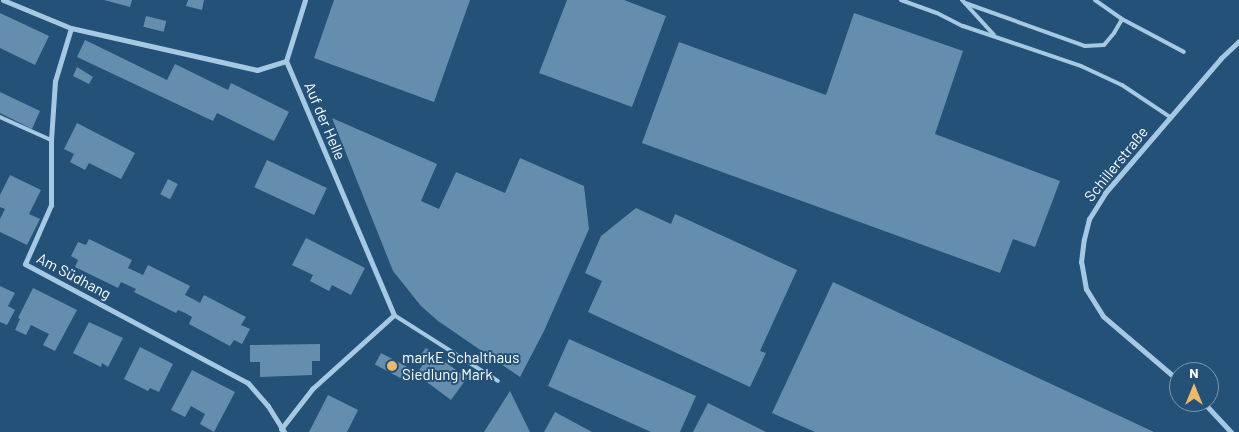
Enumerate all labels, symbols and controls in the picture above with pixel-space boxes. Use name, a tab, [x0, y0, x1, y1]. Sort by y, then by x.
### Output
street label: Auf der Helle	[301, 79, 349, 163]
street label: Schillerstraße	[1080, 123, 1152, 205]
street label: Am Südhang	[34, 249, 114, 303]
place label: markE Schalthaus Siedlung Mark	[402, 348, 519, 383]
marker: markE Schalthaus Siedlung Mark	[386, 360, 398, 372]
north arrow	[1169, 362, 1219, 412]
text: N	[1189, 364, 1199, 381]

